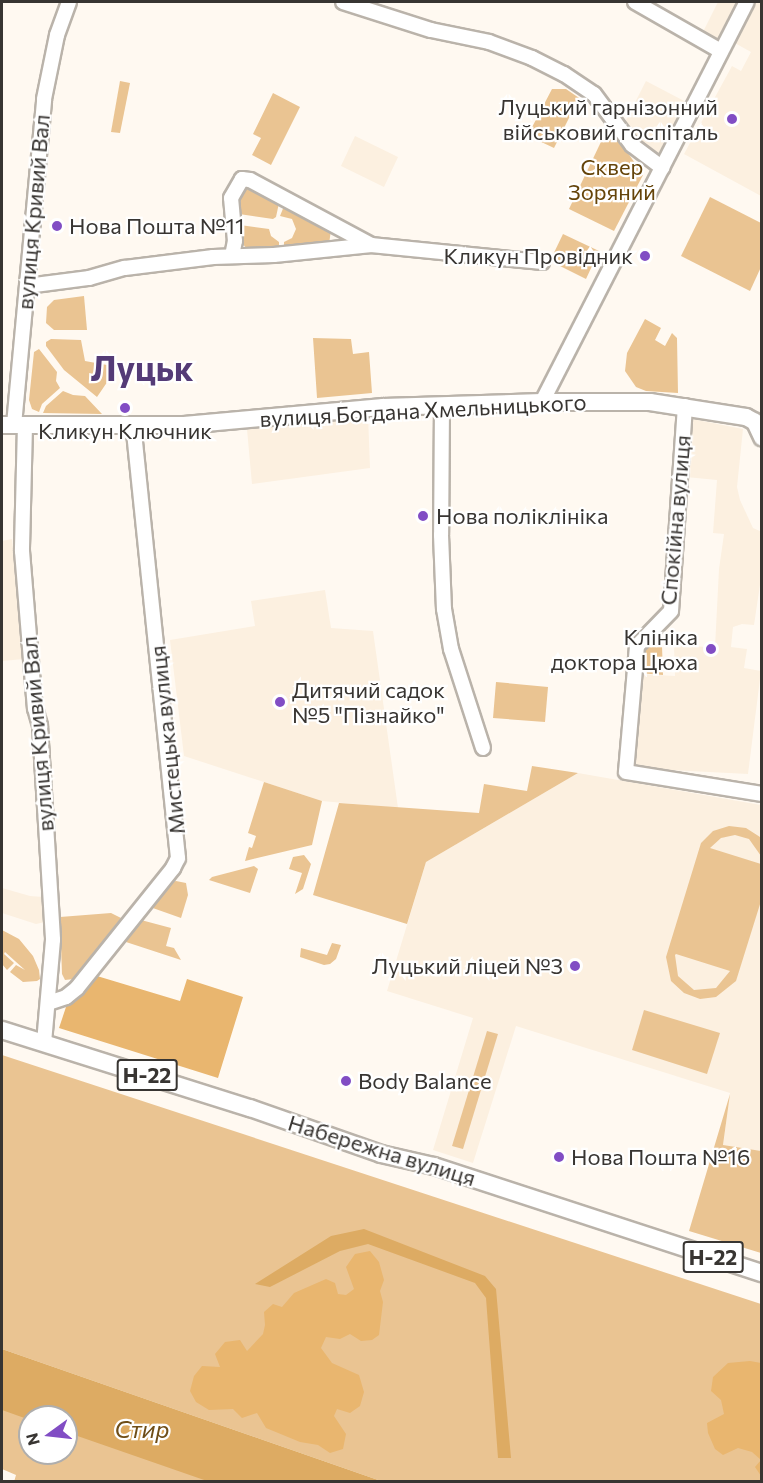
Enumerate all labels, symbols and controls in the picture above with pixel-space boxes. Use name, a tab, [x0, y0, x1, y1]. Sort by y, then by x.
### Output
place label: Луцький гарнізонний військовий госпіталь	[499, 93, 718, 144]
marker: Луцький гарнізонний військовий госпіталь	[723, 110, 741, 128]
street label: вулиця Кривий Вал	[11, 113, 55, 311]
park label: Сквер Зоряний	[568, 153, 656, 204]
place label: Нова Пошта №11	[69, 213, 244, 239]
marker: Нова Пошта №11	[50, 219, 64, 233]
place label: Кликун Провідник	[443, 243, 633, 269]
marker: Кликун Провідник	[638, 249, 652, 263]
district label: Луцьк	[91, 348, 193, 388]
street label: вулиця Богдана Хмельницького	[259, 388, 587, 432]
marker: Кликун Ключник	[118, 401, 132, 415]
place label: Кликун Ключник	[38, 418, 212, 444]
street label: Спокійна вулиця	[654, 434, 696, 606]
place label: Нова поліклініка	[436, 503, 608, 529]
marker: Нова поліклініка	[414, 507, 432, 525]
place label: Клініка доктора Цюха	[551, 623, 698, 674]
street label: вулиця Кривий Вал	[15, 635, 59, 833]
marker: Клініка доктора Цюха	[702, 640, 720, 658]
street label: Мистецька вулиця	[144, 644, 190, 836]
place label: Дитячий садок №5 "Пізнайко"	[292, 676, 445, 728]
marker: Дитячий садок №5 "Пізнайко"	[273, 695, 287, 709]
place label: Луцький ліцей №3	[372, 953, 563, 979]
marker: Луцький ліцей №3	[568, 959, 582, 973]
road number: Н-22	[116, 1057, 178, 1093]
place label: Body Balance	[358, 1068, 492, 1094]
marker: Body Balance	[339, 1074, 353, 1088]
street label: Набережна вулиця	[285, 1109, 479, 1191]
place label: Нова Пошта №16	[571, 1144, 750, 1170]
marker: Нова Пошта №16	[552, 1150, 566, 1164]
road number: Н-22	[682, 1239, 744, 1275]
north arrow	[18, 1405, 78, 1465]
water label: Стир	[114, 1415, 170, 1443]
text: N	[21, 1431, 43, 1448]

